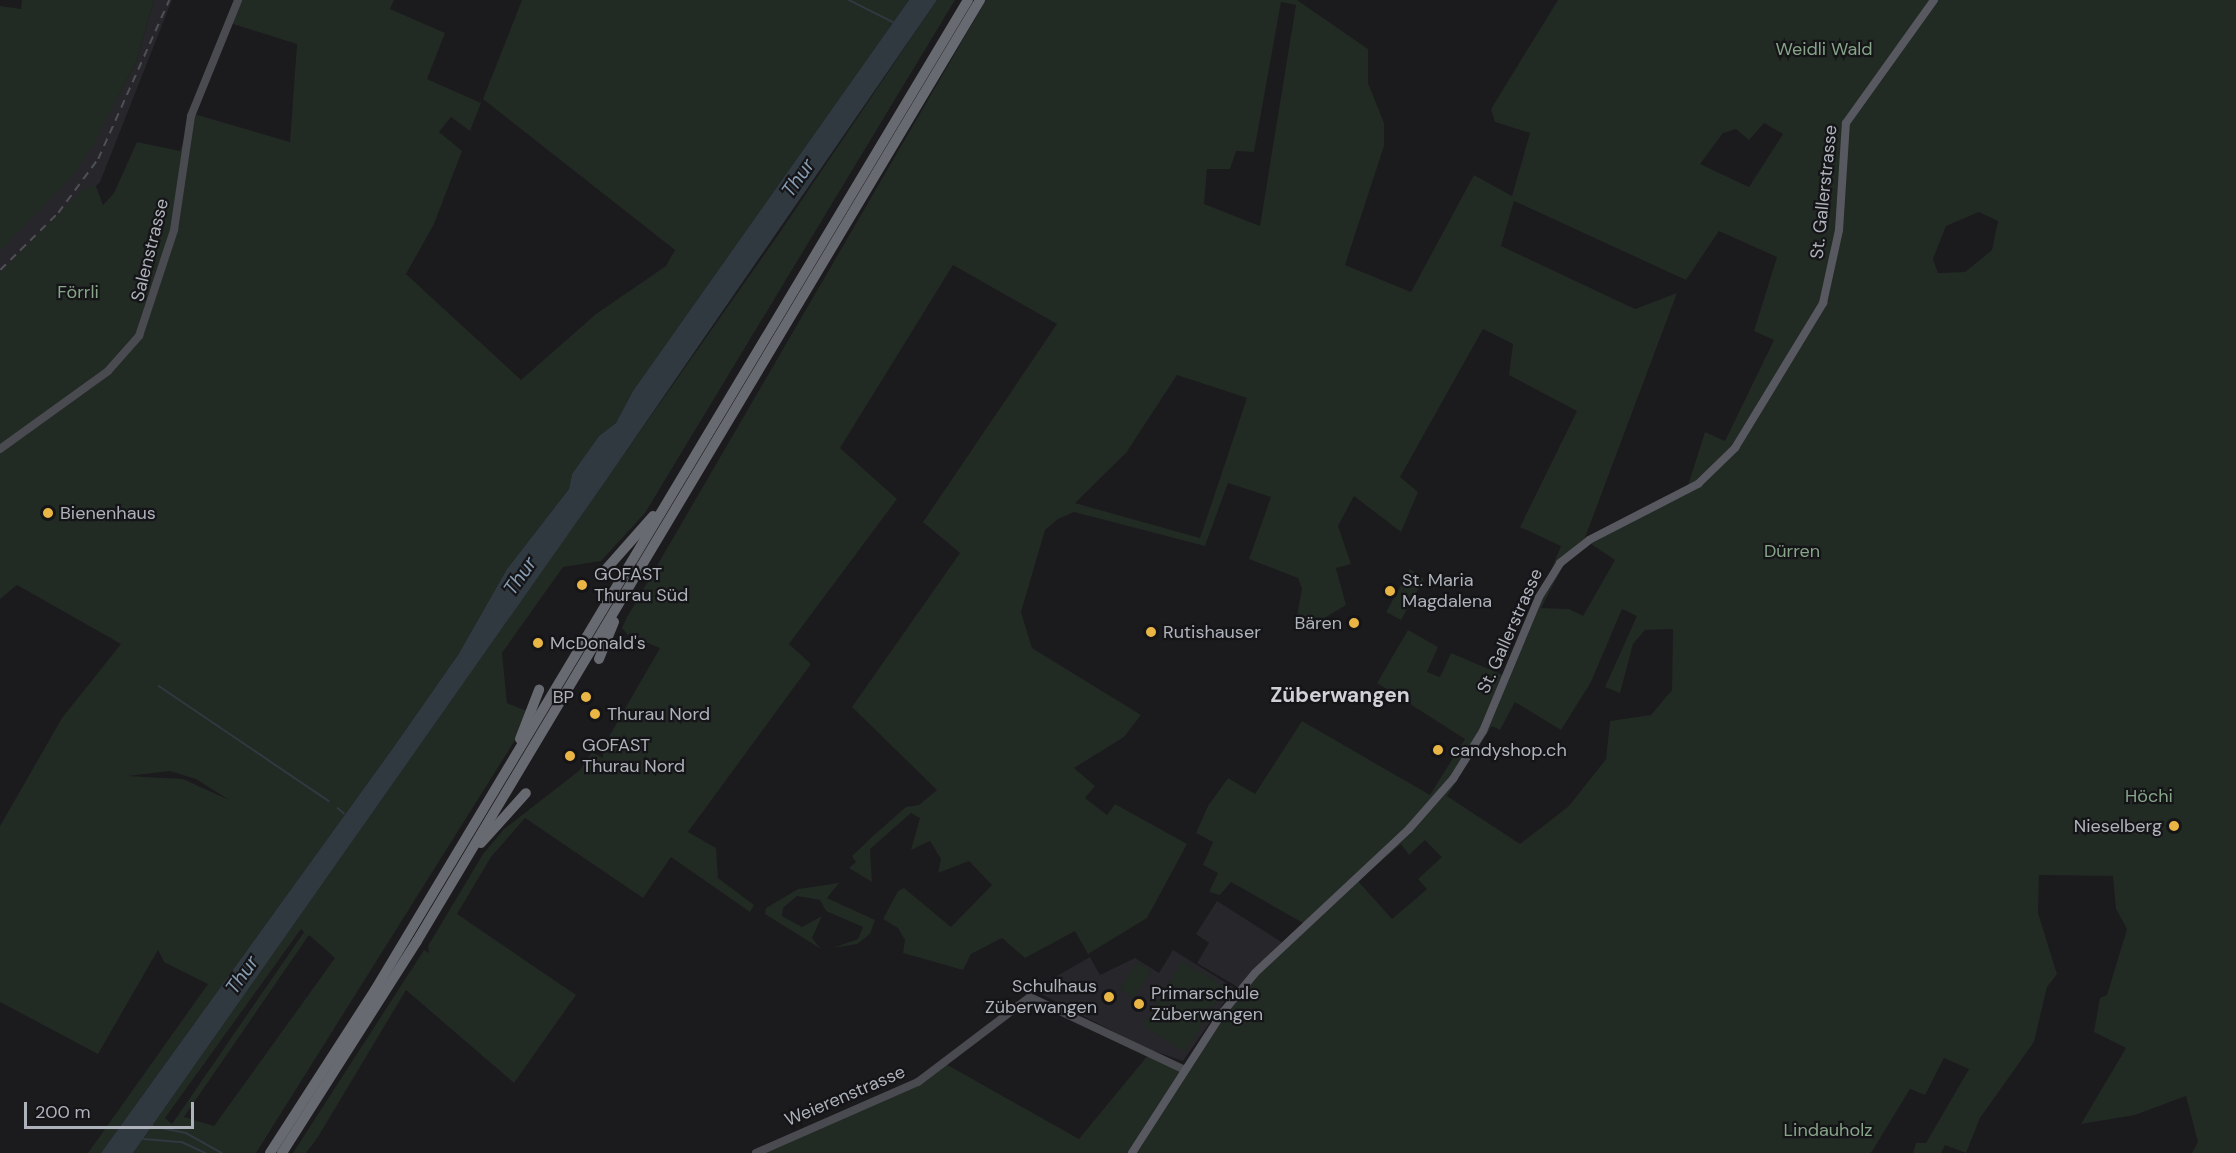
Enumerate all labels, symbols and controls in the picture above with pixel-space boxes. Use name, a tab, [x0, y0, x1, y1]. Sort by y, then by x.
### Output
park label: Weidli Wald	[1775, 38, 1873, 60]
street label: St. Gallerstrasse	[1806, 124, 1842, 260]
water label: Thur	[776, 154, 820, 202]
street label: Salenstrasse	[127, 196, 173, 304]
park label: Förrli	[57, 281, 99, 303]
place label: Bienenhaus	[60, 502, 156, 524]
marker: Bienenhaus	[41, 506, 55, 520]
park label: Dürren	[1764, 540, 1820, 562]
water label: Thur	[498, 552, 542, 600]
place label: GOFAST Thurau Süd	[594, 564, 688, 606]
street label: St. Gallerstrasse	[1473, 565, 1547, 697]
place label: St. Maria Magdalena	[1402, 570, 1492, 612]
marker: GOFAST Thurau Süd	[575, 578, 589, 592]
marker: St. Maria Magdalena	[1383, 584, 1397, 598]
place label: Bären	[1294, 612, 1342, 634]
marker: Bären	[1347, 616, 1361, 630]
place label: Rutishauser	[1163, 621, 1261, 643]
marker: Rutishauser	[1144, 625, 1158, 639]
place label: McDonald's	[550, 632, 646, 654]
marker: McDonald's	[531, 636, 545, 650]
district label: Züberwangen	[1270, 682, 1410, 708]
place label: BP	[553, 686, 574, 708]
marker: BP	[579, 690, 593, 704]
place label: Thurau Nord	[607, 703, 710, 725]
marker: Thurau Nord	[588, 707, 602, 721]
place label: GOFAST Thurau Nord	[582, 735, 685, 777]
place label: candyshop.ch	[1450, 739, 1567, 761]
marker: candyshop.ch	[1431, 743, 1445, 757]
marker: GOFAST Thurau Nord	[563, 749, 577, 763]
park label: Höchi	[2125, 785, 2173, 807]
place label: Nieselberg	[2074, 815, 2162, 837]
marker: Nieselberg	[2167, 819, 2181, 833]
water label: Thur	[220, 951, 264, 999]
place label: Schulhaus Züberwangen	[985, 976, 1097, 1018]
place label: Primarschule Züberwangen	[1151, 983, 1263, 1026]
marker: Schulhaus Züberwangen	[1102, 990, 1116, 1004]
marker: Primarschule Züberwangen	[1132, 997, 1146, 1011]
street label: Weierenstrasse	[782, 1061, 908, 1131]
scale bar	[27, 1090, 196, 1128]
text: 200 m	[35, 1100, 91, 1124]
park label: Lindauholz	[1784, 1119, 1872, 1141]

